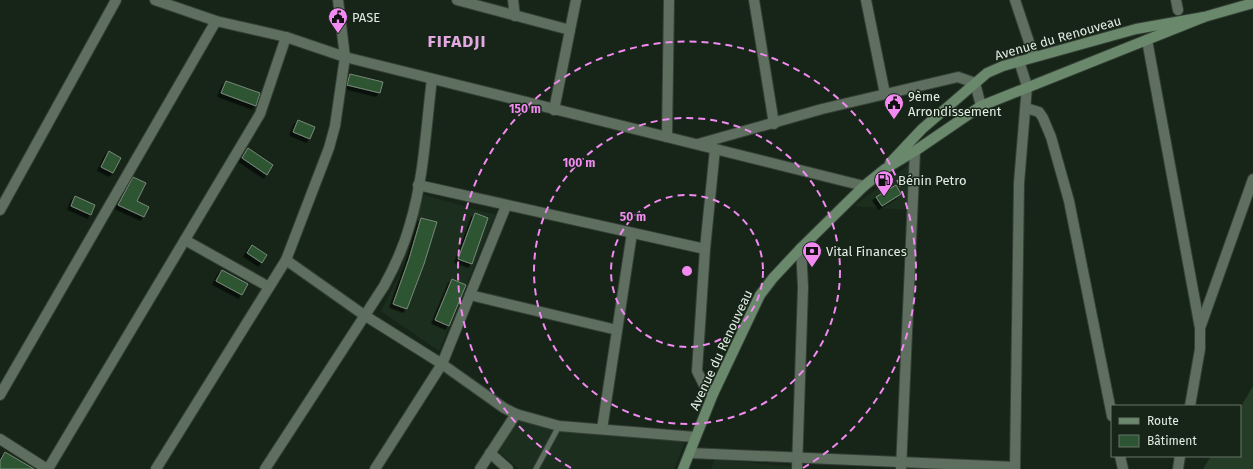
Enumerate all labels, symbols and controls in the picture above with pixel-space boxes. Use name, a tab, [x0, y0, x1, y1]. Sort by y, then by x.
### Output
public building icon: PASE	[327, 6, 349, 34]
place label: PASE	[352, 10, 380, 25]
street label: Avenue du Renouveau	[993, 13, 1123, 63]
district label: FIFADJI	[428, 31, 486, 52]
place label: 9ème Arrondissement	[908, 89, 1002, 119]
public building icon: 9ème Arrondissement	[883, 92, 905, 120]
text: 150 m	[509, 102, 541, 116]
text: 100 m	[563, 156, 595, 170]
fuel station icon: Bénin Petro	[873, 169, 895, 197]
place label: Bénin Petro	[898, 173, 967, 188]
text: 50 m	[620, 210, 646, 224]
bank icon: Vital Finances	[801, 240, 823, 268]
place label: Vital Finances	[826, 244, 907, 259]
centre of rings	[680, 264, 694, 278]
street label: Avenue du Renouveau	[687, 288, 755, 412]
legend	[1111, 405, 1241, 457]
text: Route	[1147, 414, 1179, 428]
text: Bâtiment	[1147, 434, 1197, 448]

